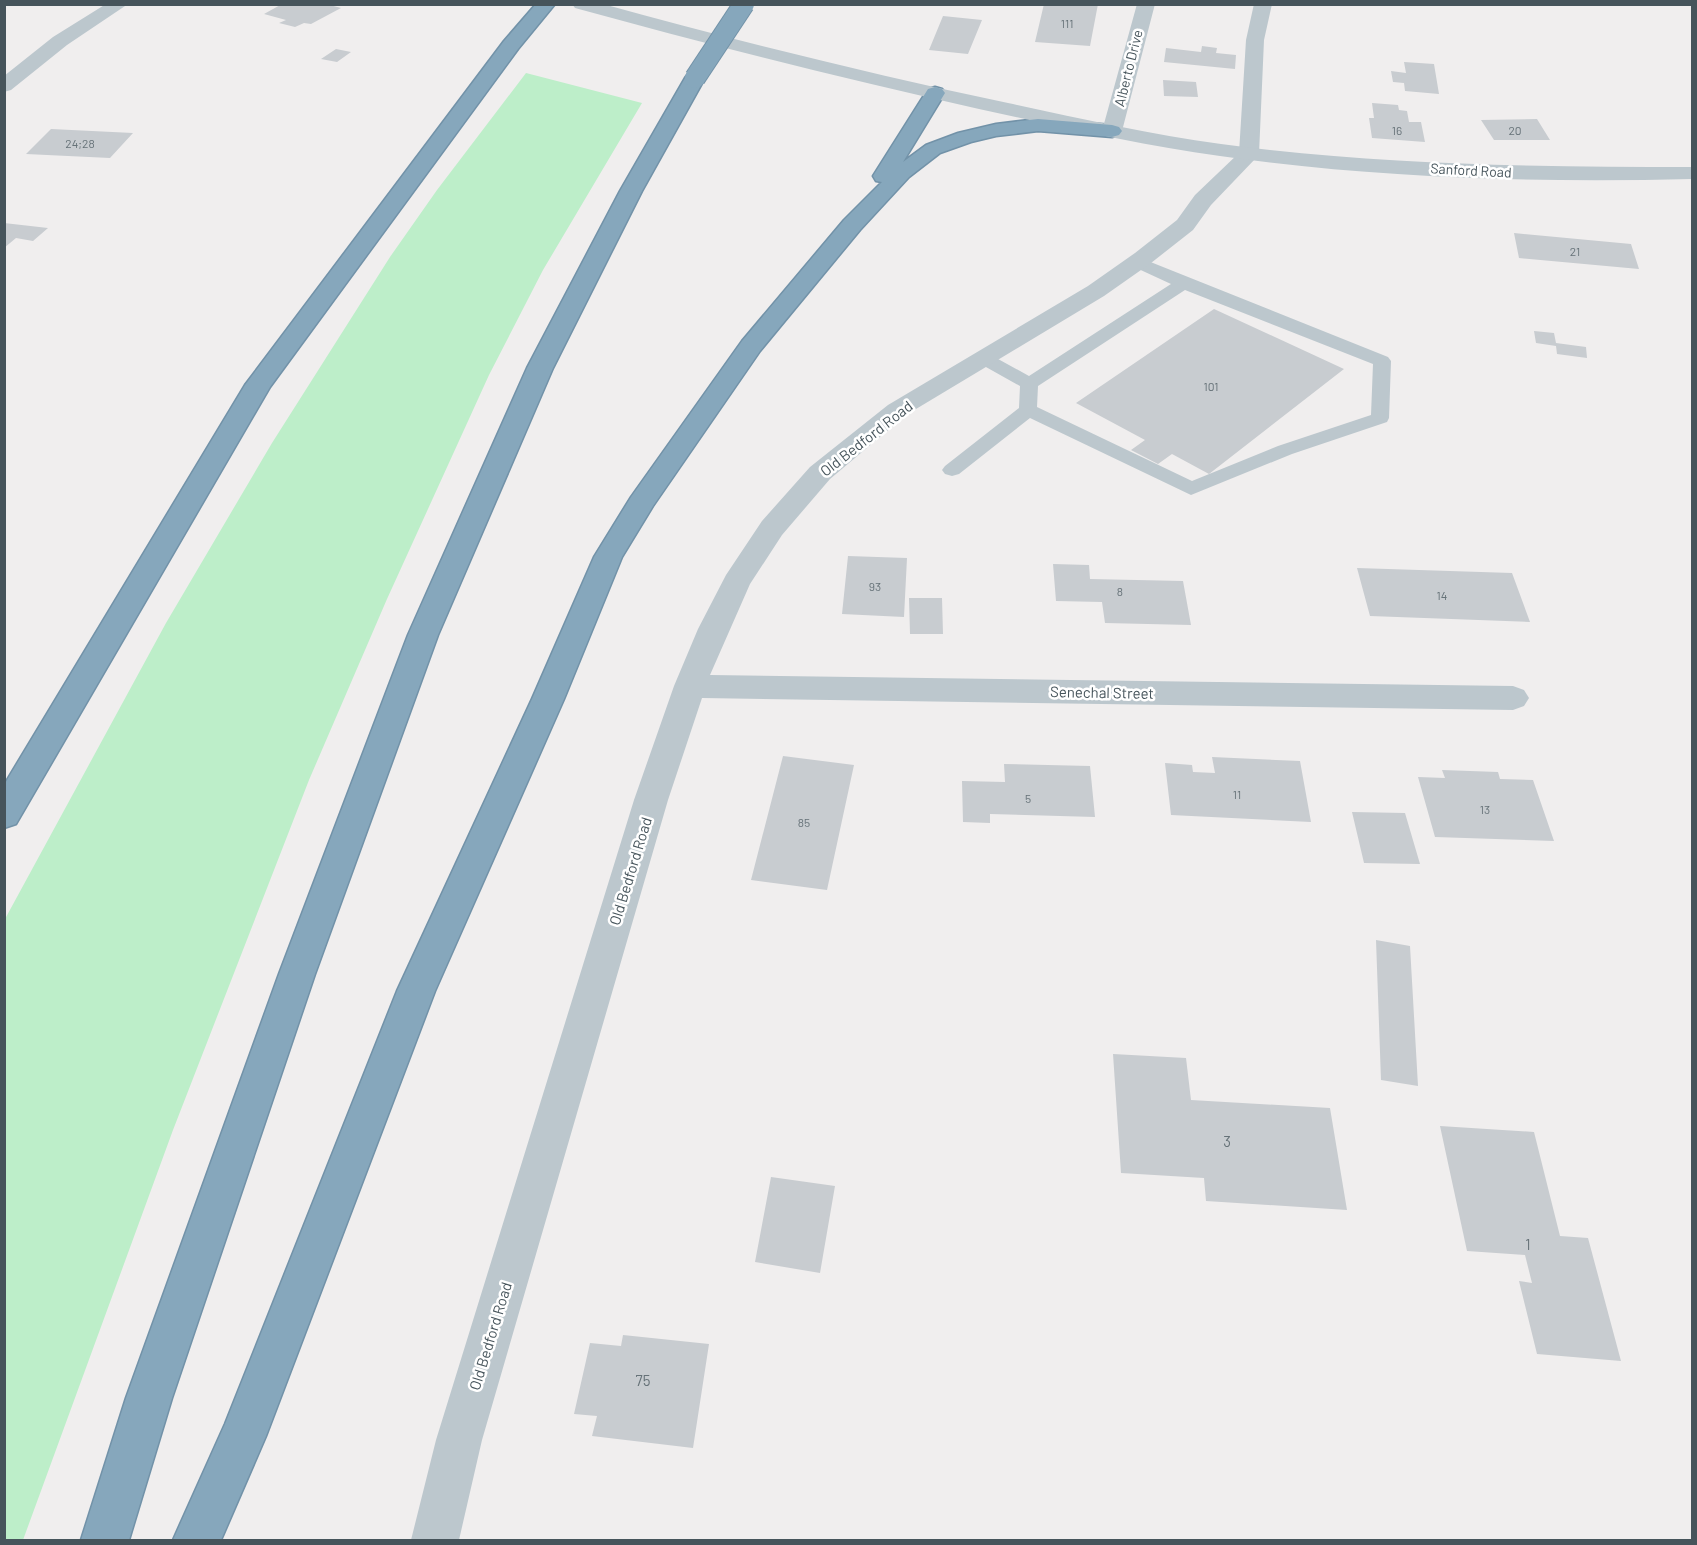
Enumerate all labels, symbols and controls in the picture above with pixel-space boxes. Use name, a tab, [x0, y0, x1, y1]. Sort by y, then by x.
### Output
house number: 111	[1061, 16, 1073, 30]
street label: Alberto Drive	[1110, 28, 1146, 108]
house number: 16	[1392, 123, 1402, 137]
house number: 20	[1508, 123, 1522, 137]
house number: 24;28	[65, 136, 95, 150]
street label: Sanford Road	[1430, 159, 1512, 181]
house number: 21	[1570, 244, 1580, 258]
house number: 101	[1204, 379, 1218, 393]
street label: Old Bedford Road	[816, 396, 916, 480]
house number: 93	[869, 579, 881, 593]
house number: 8	[1117, 584, 1123, 598]
house number: 14	[1437, 588, 1447, 602]
street label: Senechal Street	[1050, 682, 1154, 702]
house number: 11	[1233, 787, 1241, 801]
house number: 5	[1025, 791, 1031, 805]
house number: 13	[1480, 802, 1490, 816]
street label: Old Bedford Road	[605, 815, 655, 927]
house number: 85	[798, 815, 810, 829]
house number: 3	[1223, 1132, 1231, 1150]
house number: 1	[1525, 1235, 1531, 1253]
street label: Old Bedford Road	[465, 1280, 515, 1392]
house number: 75	[636, 1371, 650, 1389]

